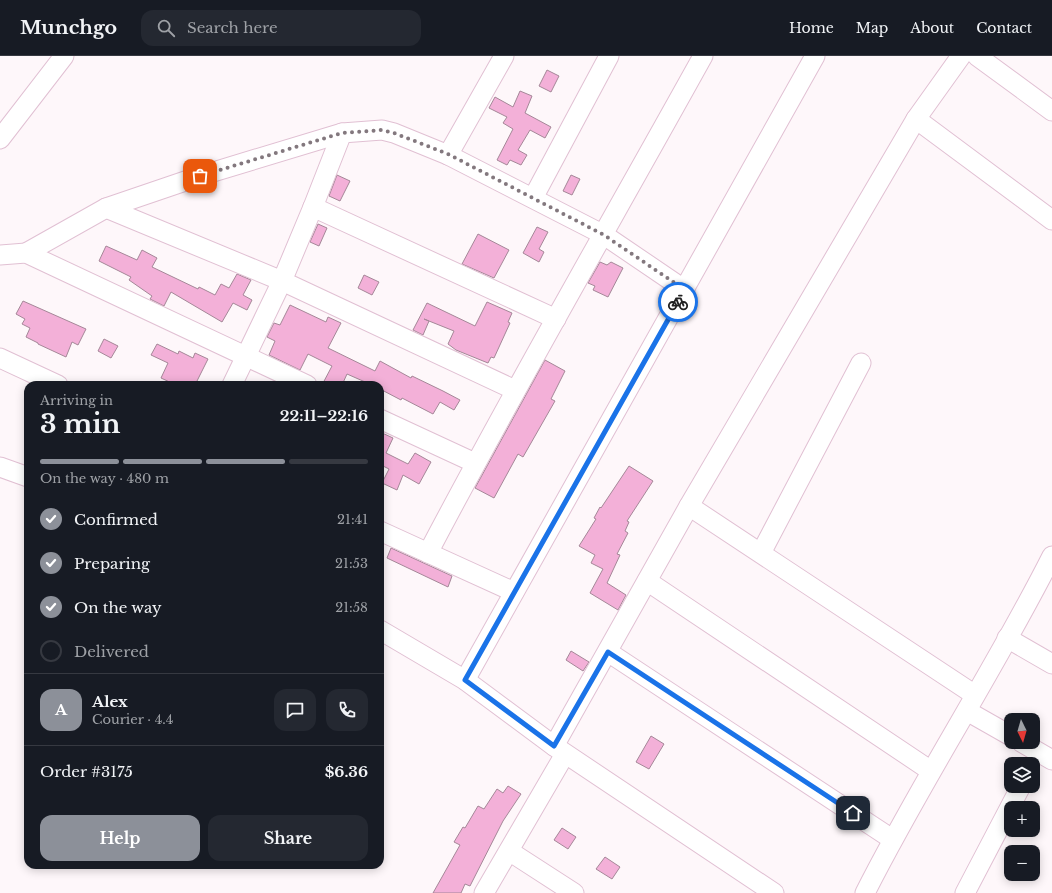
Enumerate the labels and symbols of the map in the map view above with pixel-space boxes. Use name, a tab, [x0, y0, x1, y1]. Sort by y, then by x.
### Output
pin	[183, 159, 217, 193]
courier	[658, 282, 698, 322]
north arrow	[1004, 713, 1040, 749]
pin	[836, 796, 870, 830]

